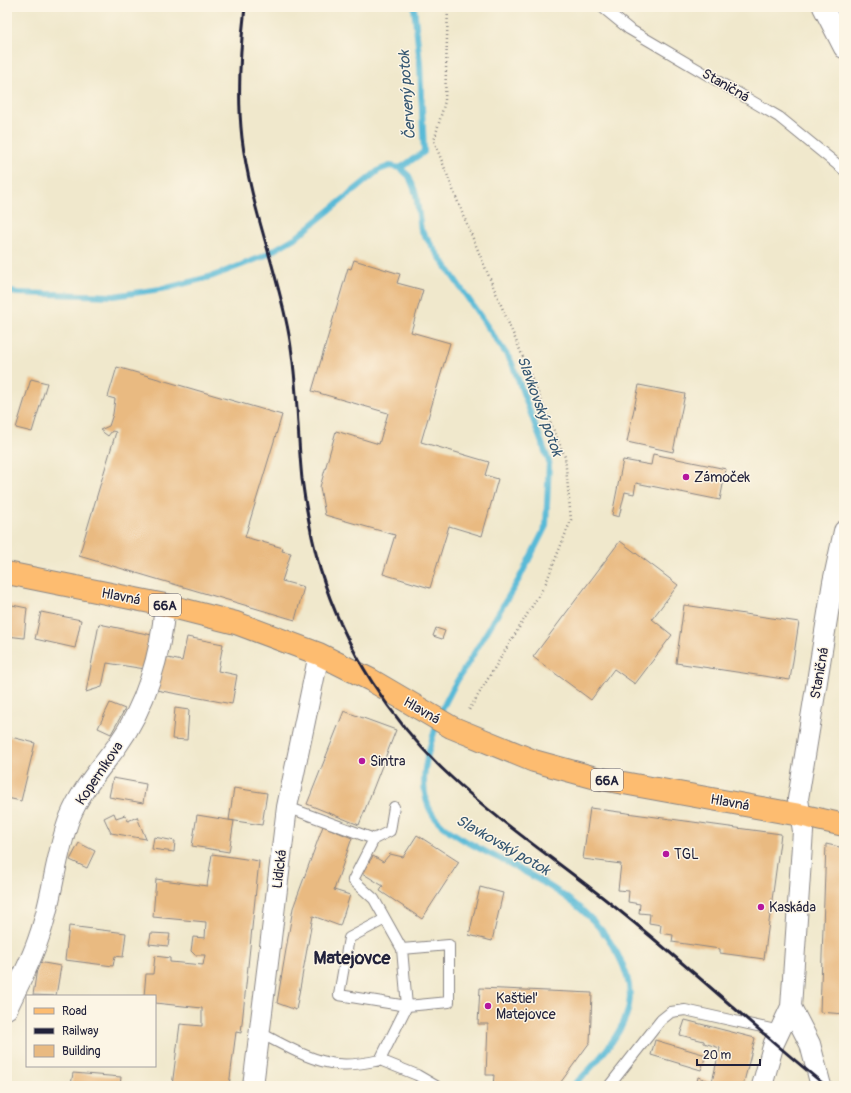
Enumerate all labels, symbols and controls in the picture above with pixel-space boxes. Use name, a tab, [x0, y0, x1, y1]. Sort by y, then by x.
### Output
water label: Červený potok	[395, 48, 420, 140]
street label: Staničná	[699, 65, 753, 106]
water label: Slavkovský potok	[513, 353, 567, 460]
place label: Zámoček	[694, 469, 750, 486]
marker: Zámoček	[681, 472, 691, 482]
street label: Hlavná	[100, 584, 142, 609]
road number: 66A	[149, 594, 181, 616]
street label: Staničná	[807, 646, 832, 700]
street label: Hlavná	[400, 693, 443, 728]
street label: Koperníkova	[72, 738, 127, 808]
place label: Sintra	[370, 753, 405, 770]
marker: Sintra	[357, 756, 367, 766]
road number: 66A	[591, 769, 623, 791]
street label: Hlavná	[709, 791, 751, 814]
water label: Slavkovský potok	[452, 811, 555, 881]
place label: TGL	[674, 846, 699, 863]
street label: Lidická	[269, 849, 290, 890]
marker: TGL	[661, 849, 671, 859]
place label: Kaskáda	[769, 899, 816, 916]
marker: Kaskáda	[756, 902, 766, 912]
district label: Matejovce	[314, 947, 392, 970]
place label: Kaštieľ Matejovce	[496, 990, 556, 1023]
legend	[26, 995, 156, 1067]
marker: Kaštieľ Matejovce	[483, 1001, 493, 1011]
text: Road	[62, 1004, 87, 1019]
text: Railway	[62, 1024, 98, 1039]
scale bar	[697, 1041, 760, 1067]
text: Building	[62, 1044, 101, 1059]
text: 20 m	[703, 1048, 732, 1063]

